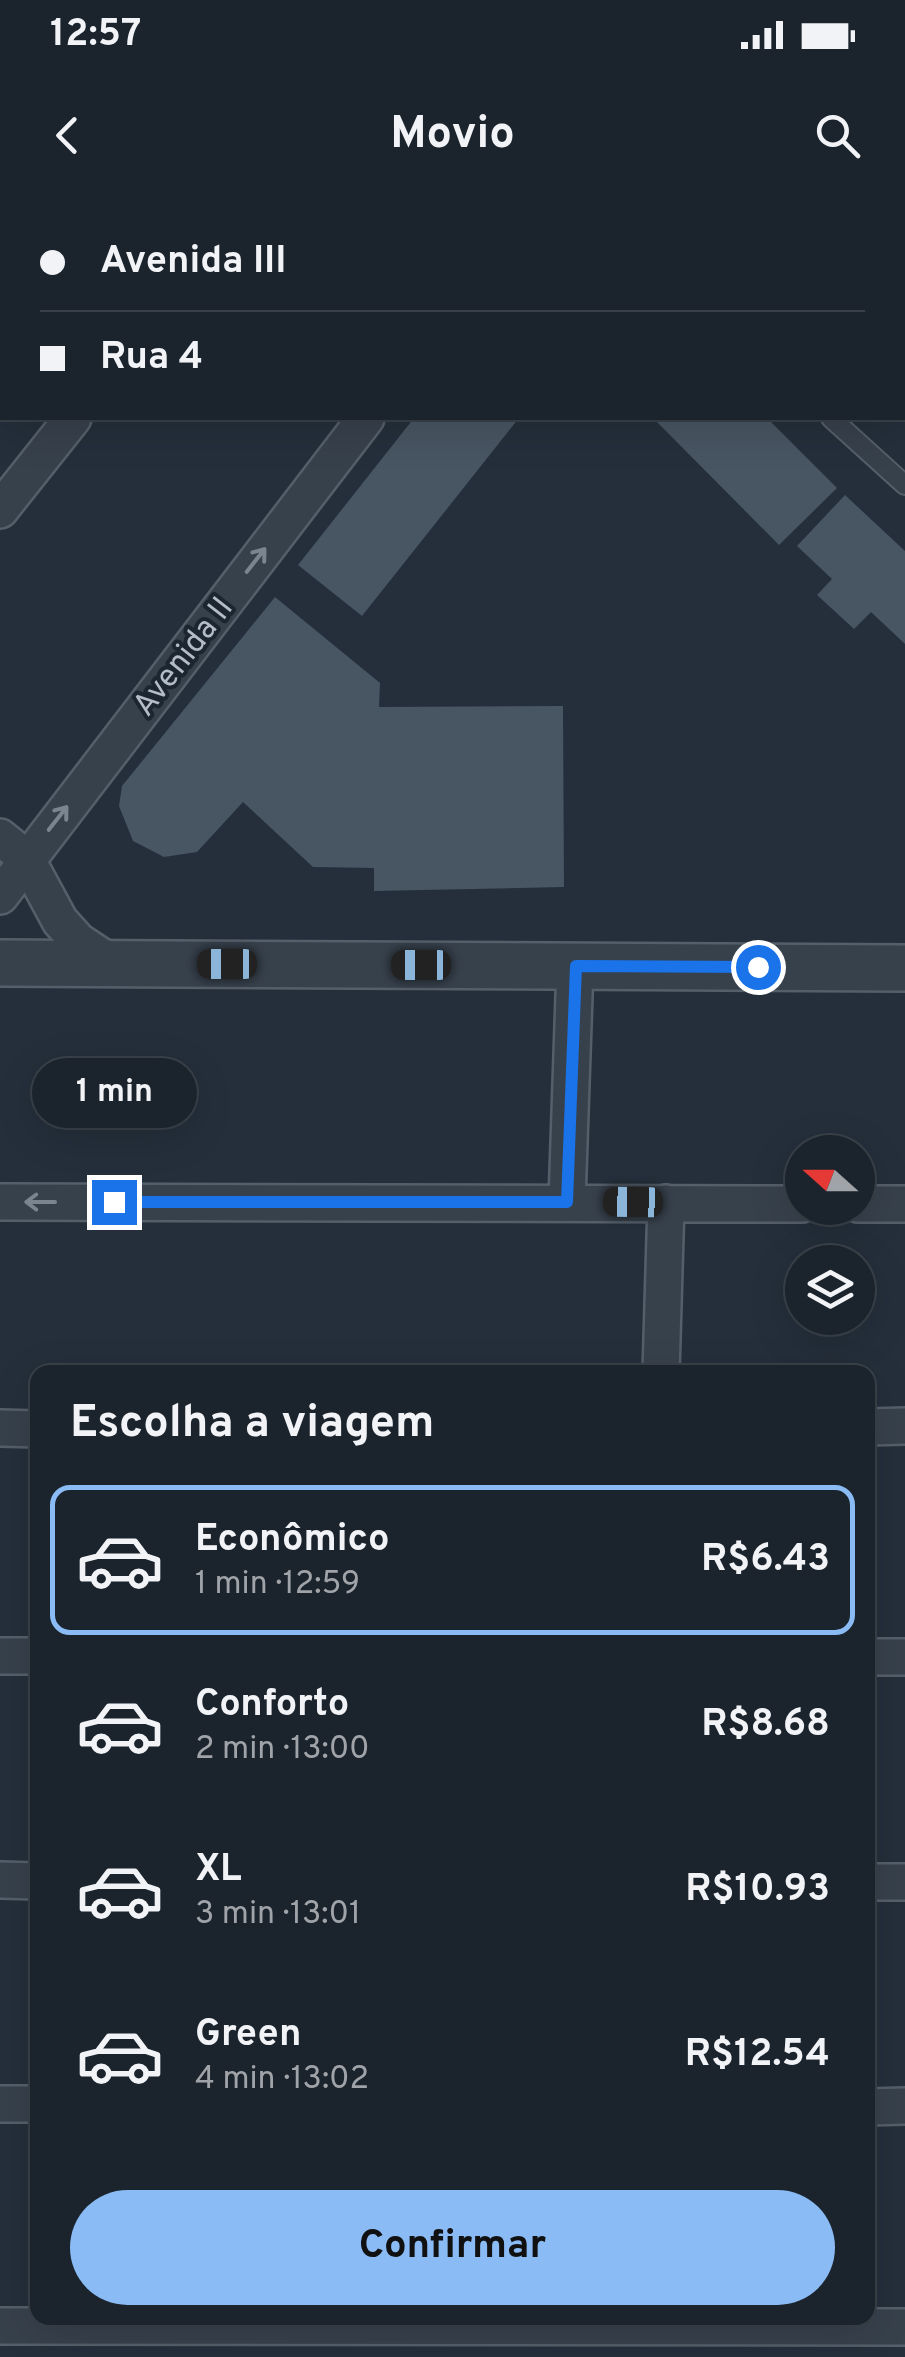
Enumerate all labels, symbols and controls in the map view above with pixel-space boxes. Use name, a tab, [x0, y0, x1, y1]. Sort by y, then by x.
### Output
text: 12:57	[50, 11, 141, 60]
text: Movio	[390, 107, 515, 164]
icon: back	[40, 108, 95, 163]
icon: search	[810, 108, 865, 163]
text: Avenida III	[100, 238, 286, 287]
text: Rua 4	[100, 334, 203, 383]
one-way arrow	[246, 547, 267, 574]
street label: Avenida II	[125, 590, 243, 725]
one-way arrow	[46, 805, 68, 831]
route start	[736, 945, 781, 990]
car	[197, 949, 257, 979]
car	[391, 950, 451, 980]
callout: 1 min	[32, 1057, 196, 1127]
text: 1 min	[76, 1073, 153, 1113]
north arrow	[785, 1135, 875, 1225]
map controls	[785, 1135, 875, 1335]
route end	[92, 1180, 137, 1225]
car	[603, 1186, 663, 1218]
one-way arrow	[25, 1192, 58, 1212]
button: layers	[785, 1245, 875, 1335]
text: Escolha a viagem	[70, 1396, 435, 1453]
icon: car	[75, 1515, 165, 1605]
text: Econômico	[195, 1516, 390, 1565]
text: R$6.43	[701, 1536, 830, 1585]
text: 1 min · 12:59	[195, 1565, 360, 1605]
icon: car	[75, 1680, 165, 1770]
text: Conforto	[195, 1681, 349, 1730]
text: R$8.68	[701, 1701, 830, 1750]
text: 2 min · 13:00	[195, 1730, 370, 1770]
icon: car	[75, 1845, 165, 1935]
text: XL	[195, 1846, 242, 1895]
text: R$10.93	[685, 1866, 830, 1915]
text: 3 min · 13:01	[195, 1895, 361, 1935]
icon: car	[75, 2010, 165, 2100]
text: Green	[195, 2011, 301, 2060]
text: R$12.54	[685, 2031, 830, 2080]
text: 4 min · 13:02	[195, 2060, 369, 2100]
button: Confirmar	[70, 2190, 835, 2305]

